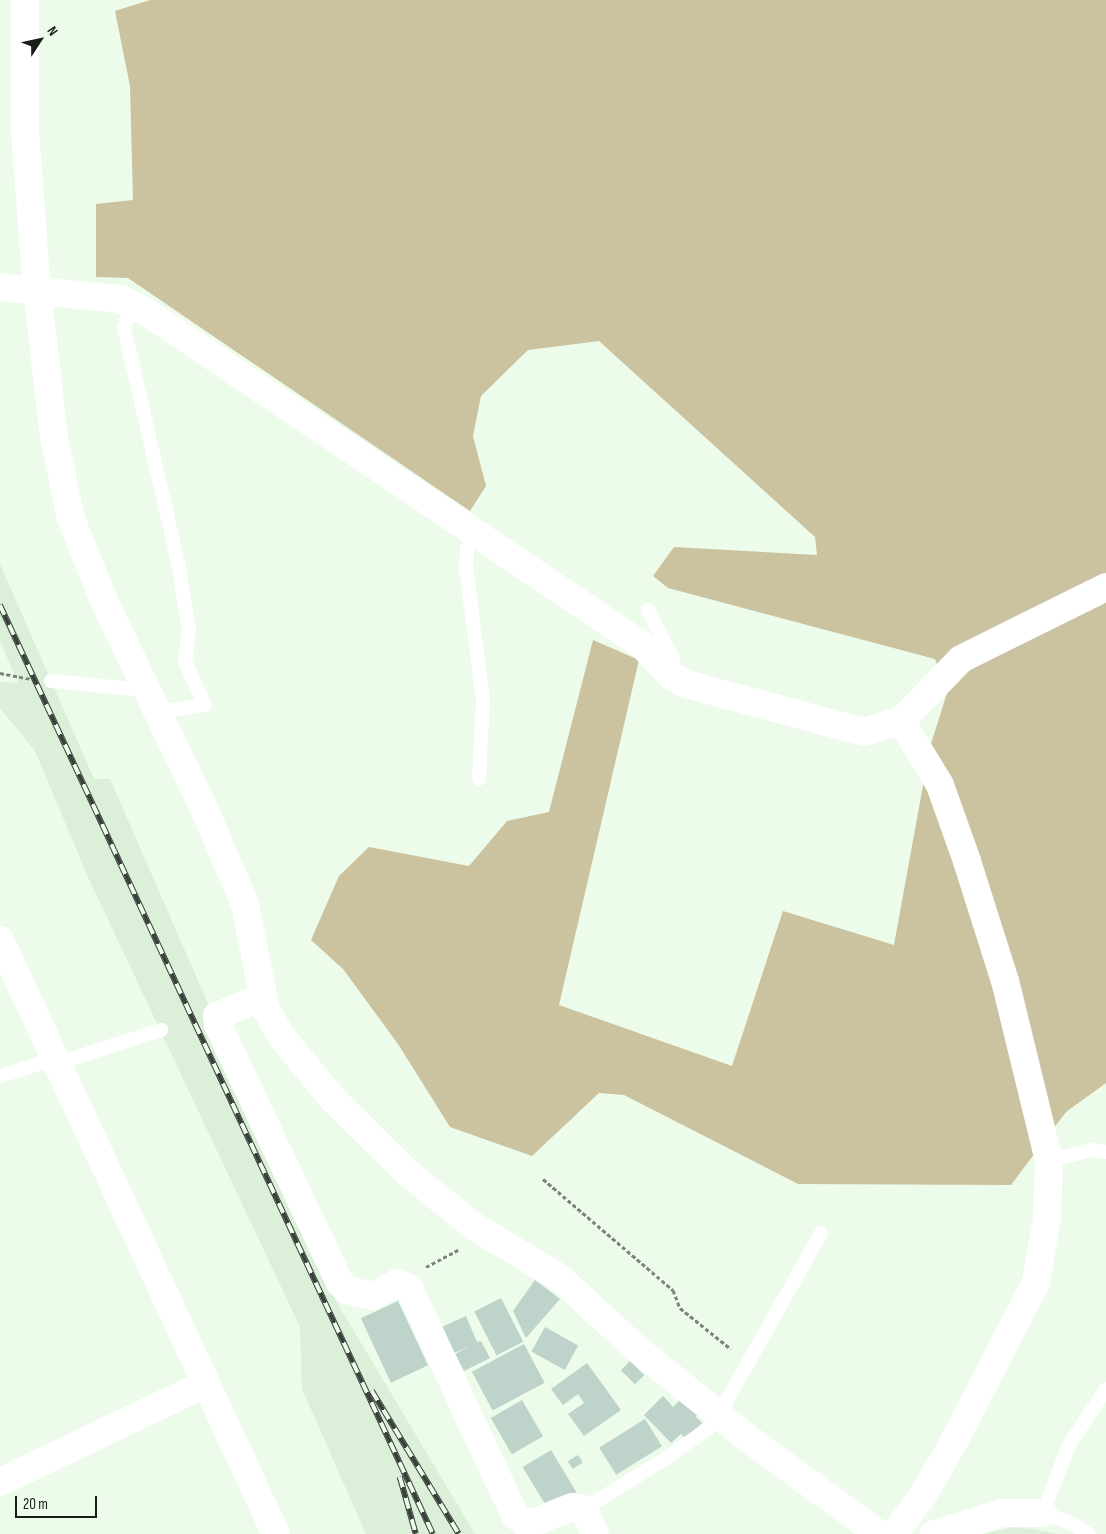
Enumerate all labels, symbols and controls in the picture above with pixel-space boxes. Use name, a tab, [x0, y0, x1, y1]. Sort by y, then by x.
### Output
north arrow	[15, 15, 65, 65]
text: N	[44, 23, 62, 39]
scale bar	[18, 1486, 100, 1518]
text: 20 m	[23, 1495, 48, 1514]

